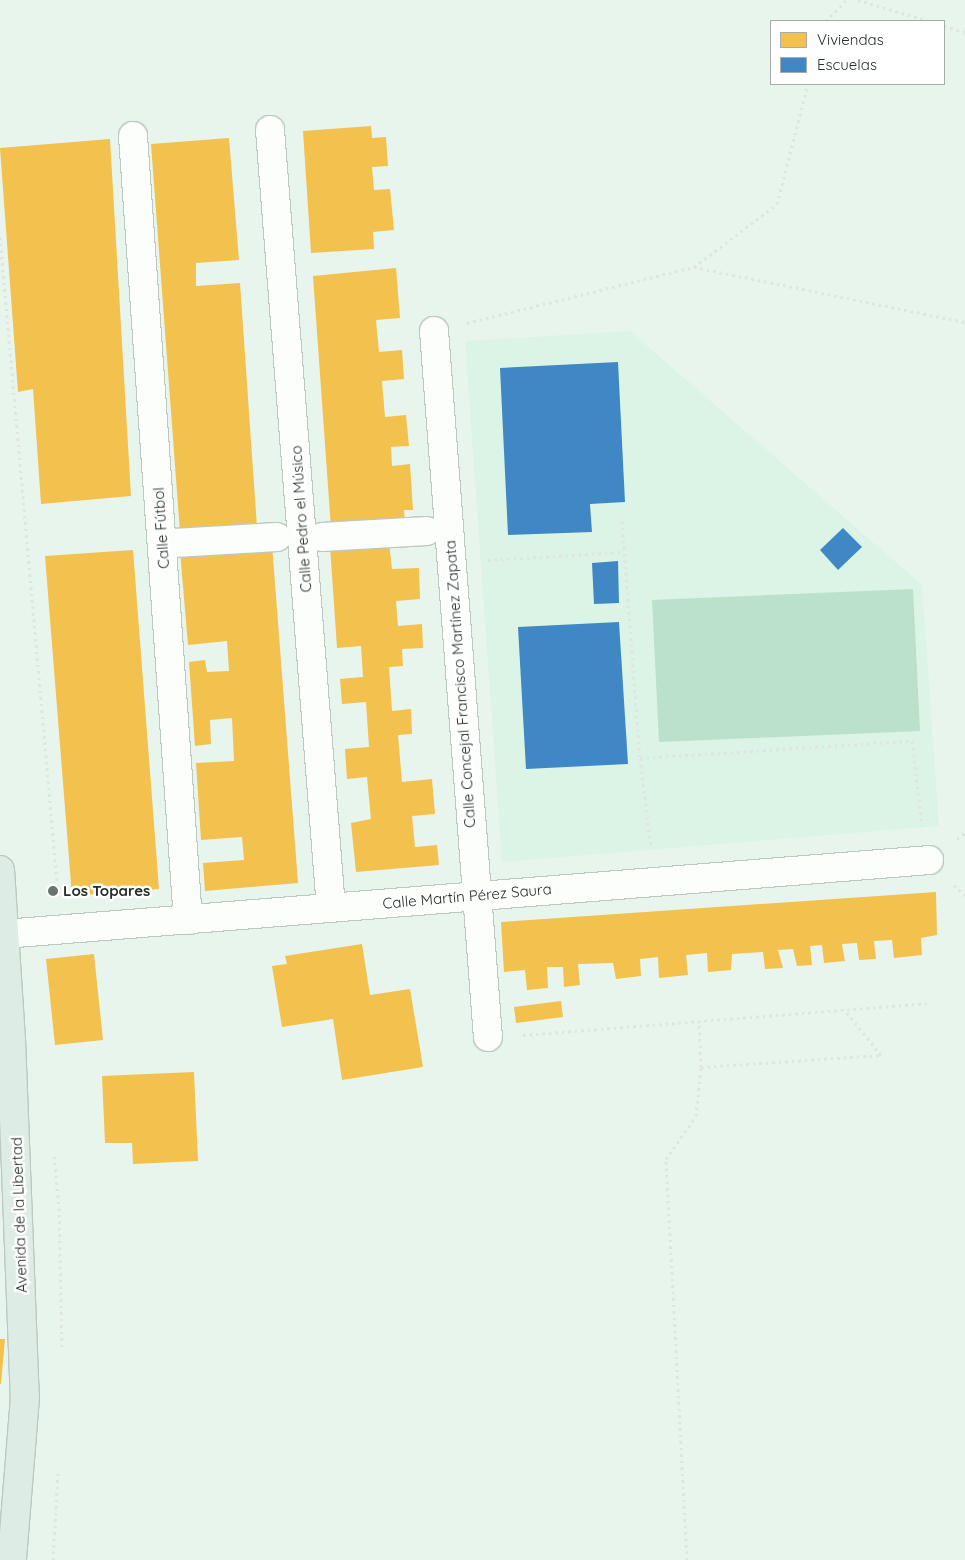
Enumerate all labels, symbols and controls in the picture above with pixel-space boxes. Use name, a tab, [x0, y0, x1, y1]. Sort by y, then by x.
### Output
legend	[770, 20, 945, 85]
text: Viviendas	[817, 30, 884, 49]
text: Escuelas	[817, 55, 877, 74]
street label: Calle Pedro el Músico	[287, 445, 315, 593]
street label: Calle Fútbol	[149, 487, 173, 569]
street label: Calle Concejal Francisco Martínez Zapata	[441, 540, 479, 828]
street label: Calle Martín Pérez Saura	[382, 880, 552, 912]
place label: Los Topares	[63, 882, 150, 900]
marker: Los Topares	[47, 885, 59, 897]
street label: Avenida de la Libertad	[7, 1137, 31, 1293]

